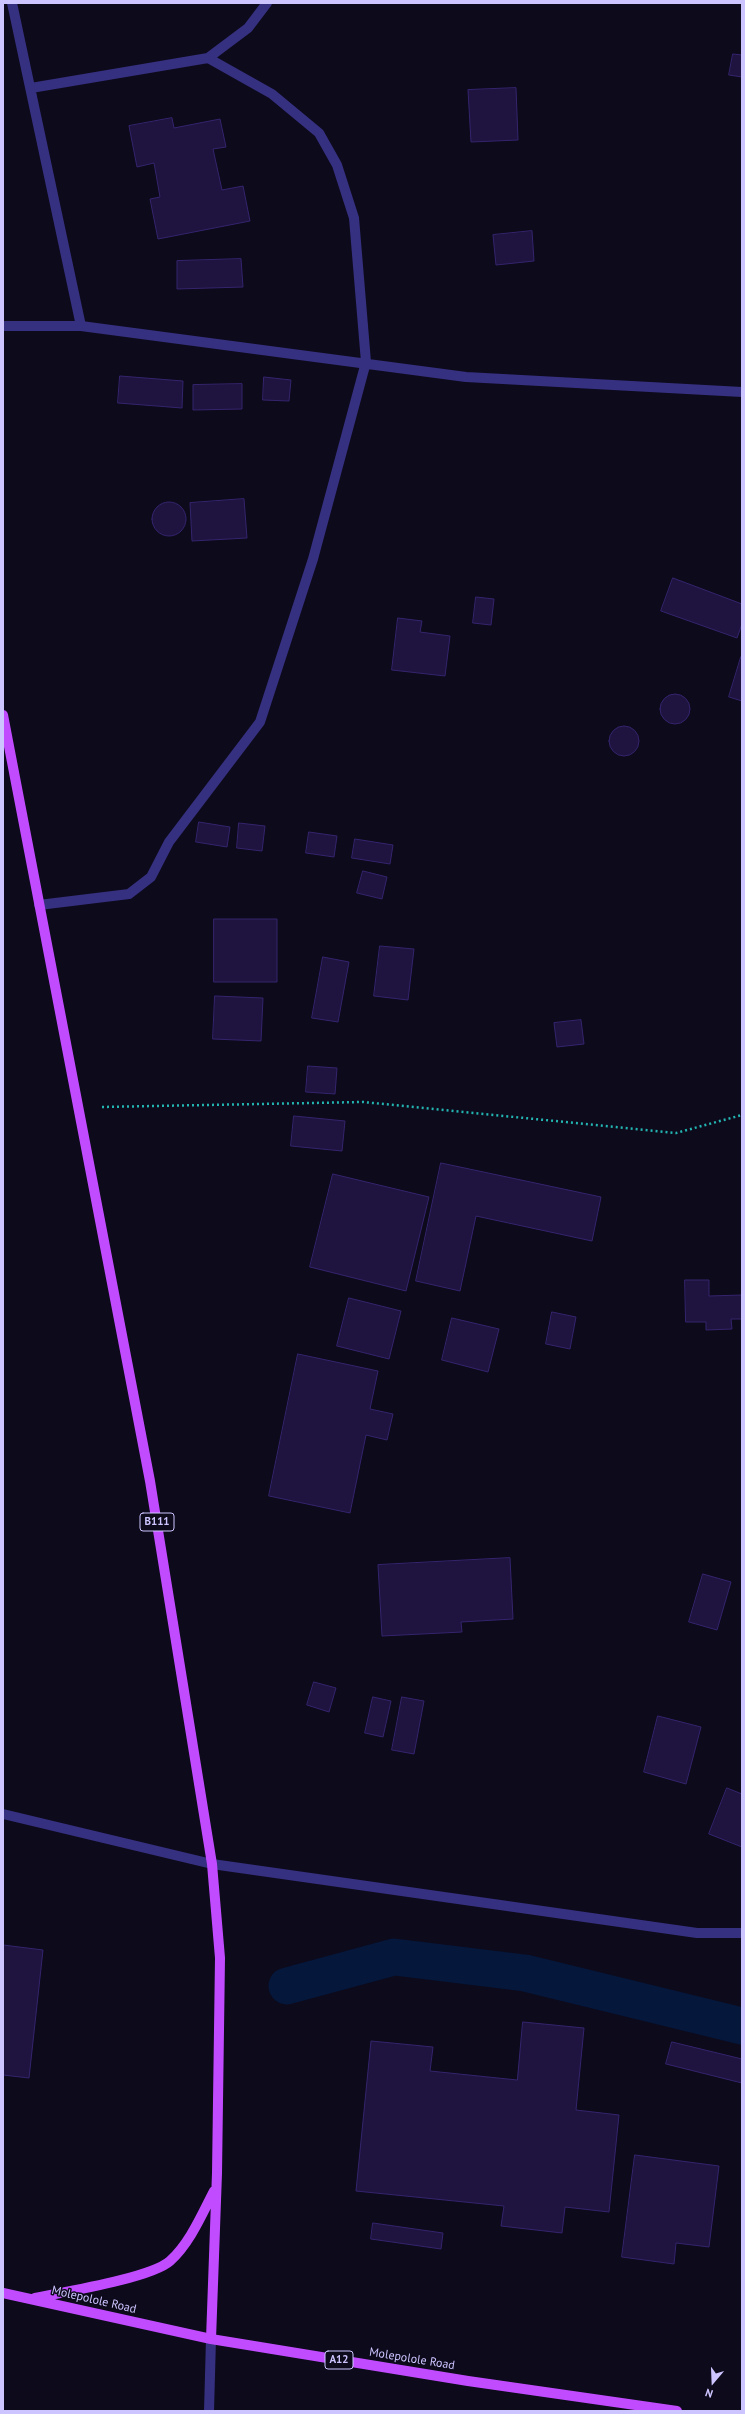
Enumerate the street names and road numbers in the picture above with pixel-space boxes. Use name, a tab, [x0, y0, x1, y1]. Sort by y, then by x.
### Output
road number: B111	[140, 1513, 174, 1531]
street label: Molepolole Road	[50, 2283, 138, 2317]
street label: Molepolole Road	[368, 2345, 456, 2373]
road number: A12	[325, 2351, 353, 2369]

